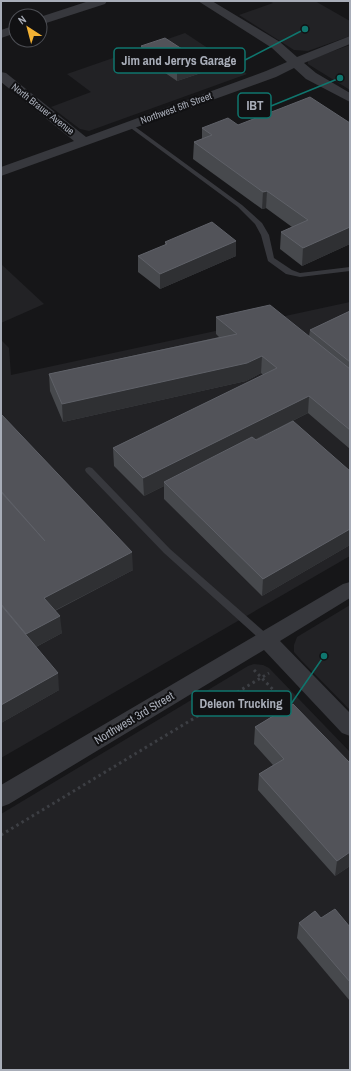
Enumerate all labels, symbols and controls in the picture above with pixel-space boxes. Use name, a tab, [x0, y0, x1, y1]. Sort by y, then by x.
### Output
north arrow	[8, 8, 48, 48]
text: N	[15, 12, 29, 27]
callout: Jim and Jerrys Garage	[114, 48, 245, 73]
text: Jim and Jerrys Garage	[122, 52, 237, 69]
street label: North Brauer Avenue	[9, 80, 77, 138]
street label: Northwest 5th Street	[139, 89, 214, 127]
callout: IBT	[238, 93, 271, 118]
text: IBT	[246, 97, 264, 114]
street label: Northwest 3rd Street	[91, 688, 177, 748]
callout: Deleon Trucking	[192, 691, 291, 716]
text: Deleon Trucking	[200, 695, 283, 712]

